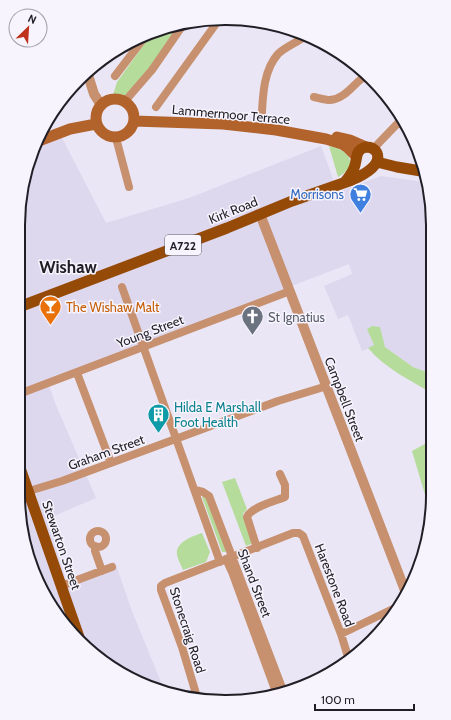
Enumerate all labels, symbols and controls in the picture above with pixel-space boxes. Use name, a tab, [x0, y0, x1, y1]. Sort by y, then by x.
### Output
north arrow	[8, 8, 48, 48]
text: N	[26, 11, 39, 27]
street label: Lammermoor Terrace	[171, 101, 291, 127]
supermarket icon: Morrisons	[347, 181, 373, 214]
place label: Morrisons	[290, 186, 345, 202]
street label: Kirk Road	[206, 193, 260, 227]
road number: A722	[165, 235, 201, 255]
district label: Wishaw	[39, 257, 97, 277]
bar icon: The Wishaw Malt	[37, 294, 63, 327]
place label: The Wishaw Malt	[66, 299, 160, 315]
church icon: St Ignatius	[240, 304, 266, 337]
place label: St Ignatius	[268, 309, 326, 325]
street label: Young Street	[113, 311, 186, 351]
street label: Campbell Street	[322, 354, 369, 444]
place label: Hilda E Marshall Foot Health	[174, 399, 261, 430]
building icon: Hilda E Marshall Foot Health	[146, 401, 172, 434]
street label: Graham Street	[66, 431, 147, 473]
street label: Stewarton Street	[39, 498, 85, 592]
street label: Harestone Road	[312, 541, 358, 629]
street label: Shand Street	[235, 547, 276, 620]
street label: Stonecraig Road	[167, 585, 209, 675]
scale bar	[315, 686, 414, 712]
text: 100 m	[321, 692, 355, 707]

